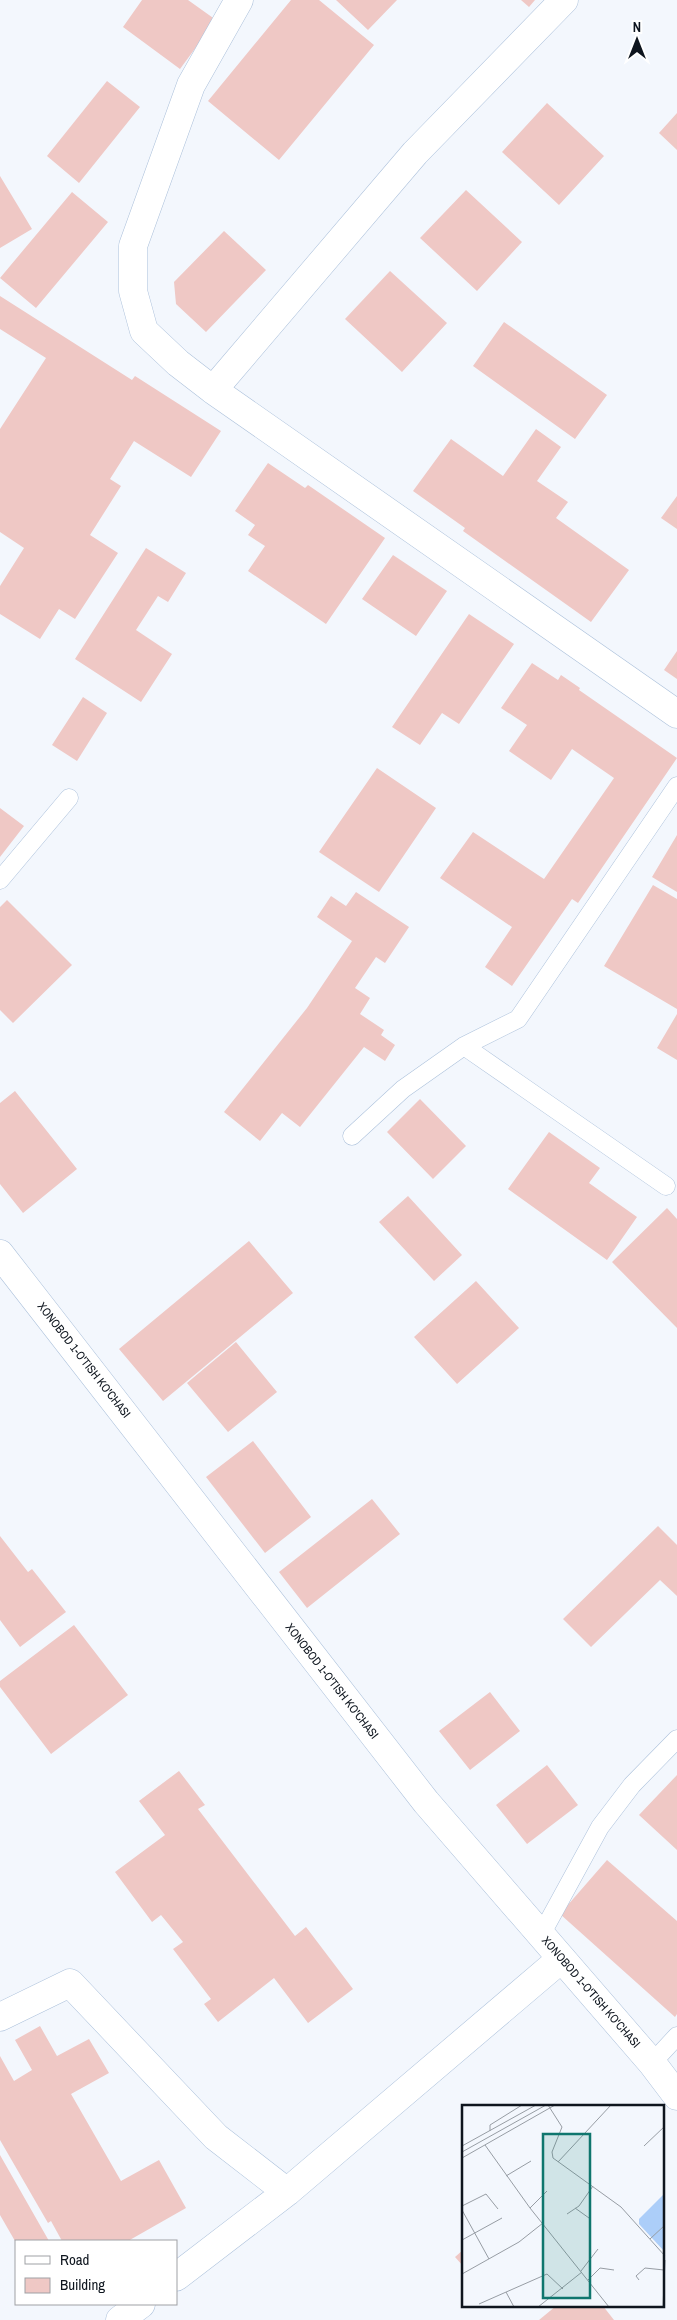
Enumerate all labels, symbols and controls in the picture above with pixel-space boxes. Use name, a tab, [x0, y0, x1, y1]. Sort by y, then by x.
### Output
north arrow	[612, 15, 662, 65]
text: N	[633, 18, 641, 36]
street label: XONOBOD 1-O'TISH KO'CHASI	[34, 1299, 134, 1421]
street label: XONOBOD 1-O'TISH KO'CHASI	[282, 1620, 382, 1742]
street label: XONOBOD 1-O'TISH KO'CHASI	[538, 1933, 644, 2051]
inset map	[462, 2105, 664, 2308]
legend	[15, 2240, 178, 2305]
text: Road	[60, 2249, 89, 2270]
text: Building	[60, 2274, 105, 2295]

